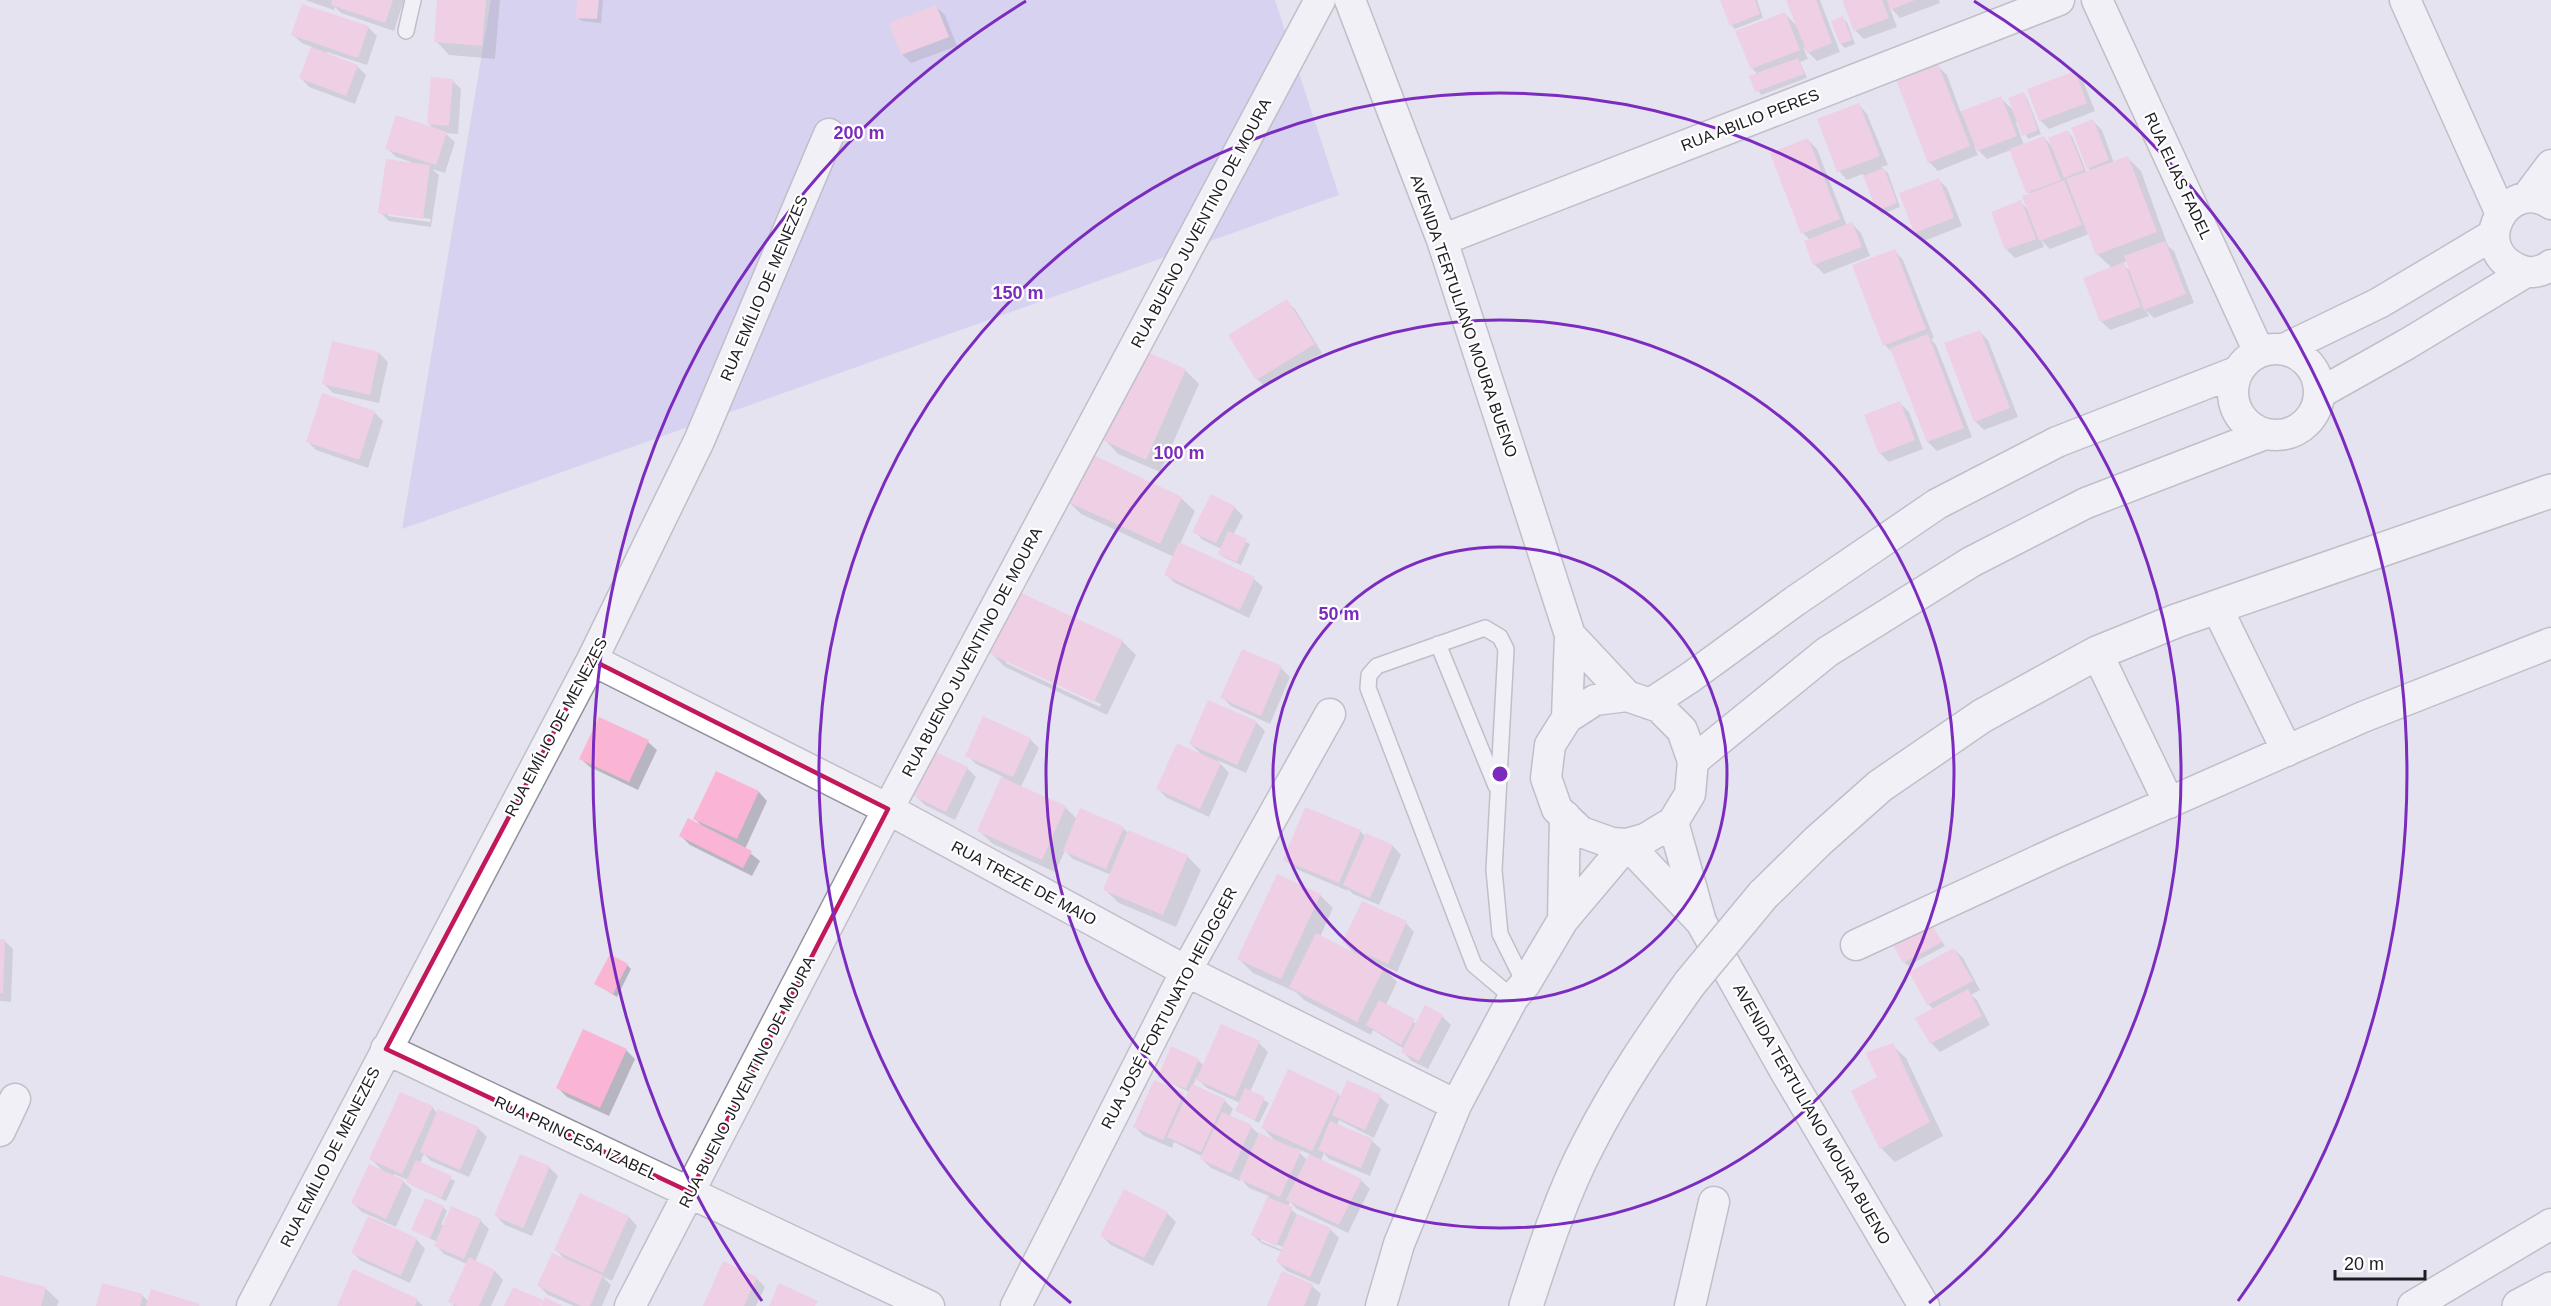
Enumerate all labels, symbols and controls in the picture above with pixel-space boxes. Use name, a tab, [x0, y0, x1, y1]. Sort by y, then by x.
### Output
street label: RUA ABILIO PERES	[1678, 86, 1822, 154]
street label: RUA BUENO JUVENTINO DE MOURA	[1128, 95, 1274, 351]
street label: RUA ELIAS FADEL	[2141, 110, 2215, 242]
text: 200 m	[833, 123, 885, 143]
street label: AVENIDA TERTULIANO MOURA BUENO	[1407, 172, 1521, 460]
street label: RUA EMÍLIO DE MENEZES	[716, 192, 811, 383]
text: 150 m	[992, 283, 1044, 303]
text: 100 m	[1153, 443, 1205, 463]
street label: RUA BUENO JUVENTINO DE MOURA	[899, 524, 1045, 780]
text: 50 m	[1318, 604, 1360, 624]
street label: RUA EMÍLIO DE MENEZES	[501, 634, 610, 819]
centre of rings	[1490, 764, 1510, 784]
street label: RUA TREZE DE MAIO	[949, 838, 1099, 928]
street label: RUA JOSÉ FORTUNATO HEIDGGER	[1097, 884, 1240, 1132]
street label: RUA BUENO JUVENTINO DE MOURA	[676, 953, 818, 1211]
street label: AVENIDA TERTULIANO MOURA BUENO	[1730, 981, 1894, 1247]
street label: RUA EMÍLIO DE MENEZES	[276, 1064, 383, 1250]
street label: RUA PRINCESA IZABEL	[492, 1093, 660, 1183]
scale bar	[2335, 1243, 2425, 1281]
text: 20 m	[2344, 1254, 2384, 1274]

